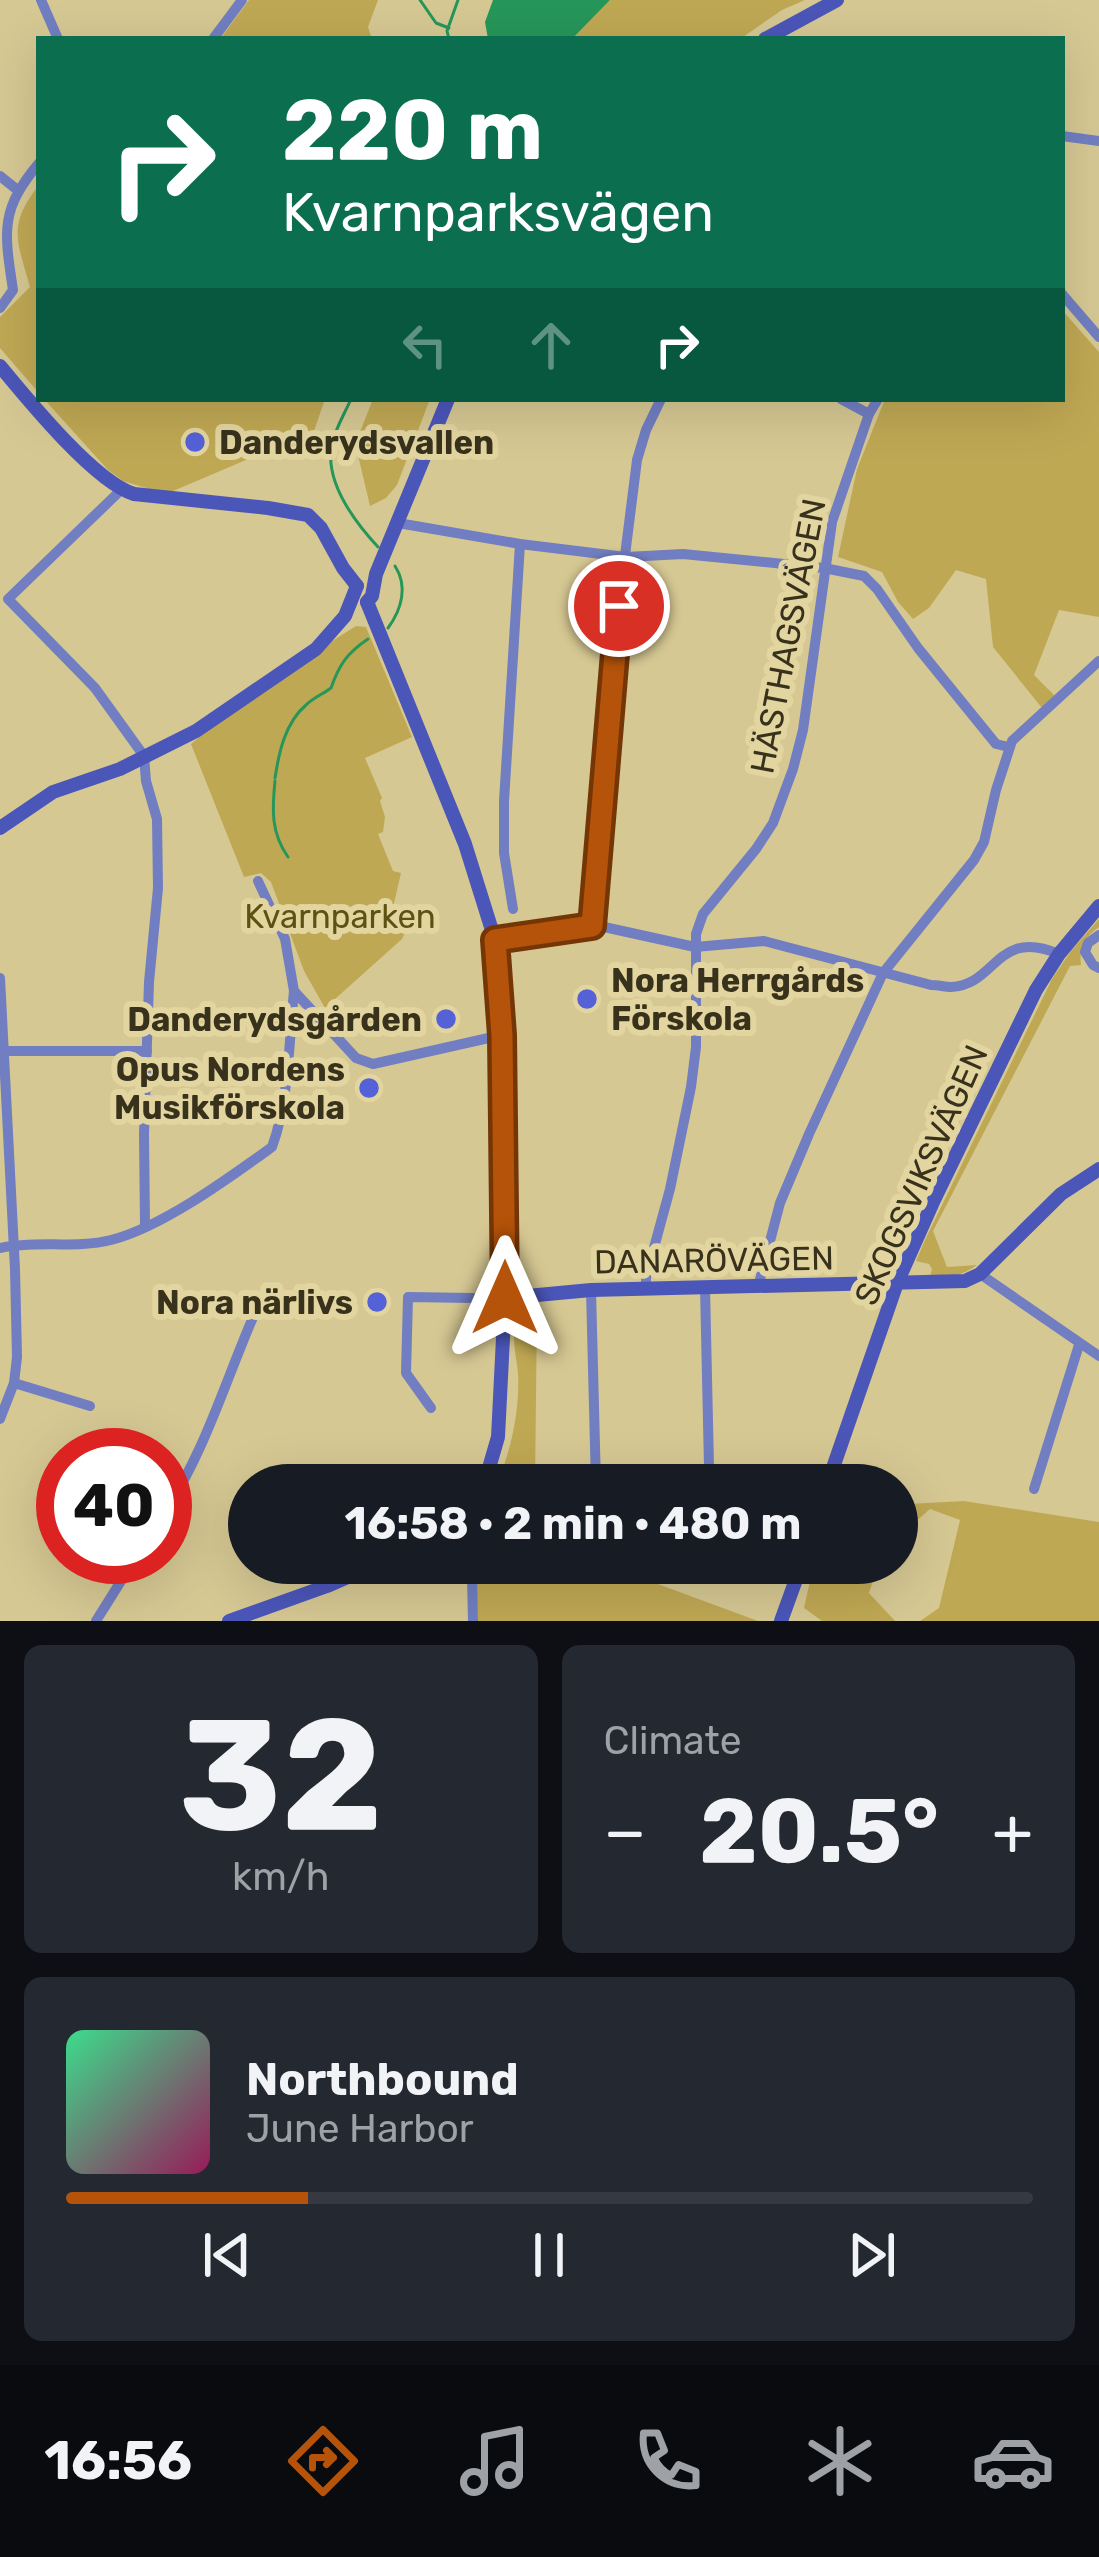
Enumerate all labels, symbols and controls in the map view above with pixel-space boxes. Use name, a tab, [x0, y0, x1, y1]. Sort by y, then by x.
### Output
text: 220 m	[282, 80, 543, 180]
icon: right	[84, 84, 240, 240]
text: Kvarnparksvägen	[282, 181, 714, 245]
icon: left	[392, 312, 458, 378]
icon: ahead	[518, 312, 584, 378]
icon: right	[644, 312, 710, 378]
place label: Danderydsvallen	[219, 423, 494, 462]
marker: Danderydsvallen	[182, 429, 208, 455]
street label: HÄSTHAGSVÄGEN	[742, 495, 834, 777]
pin	[568, 555, 670, 657]
icon: arrive	[586, 573, 652, 639]
park label: Kvarnparken	[244, 897, 436, 936]
place label: Nora Herrgårds Förskola	[611, 961, 864, 1038]
marker: Nora Herrgårds Förskola	[574, 986, 600, 1012]
place label: Danderydsgården	[127, 1000, 422, 1039]
marker: Danderydsgården	[433, 1006, 459, 1032]
street label: SKOGSVIKSVÄGEN	[846, 1039, 996, 1311]
place label: Opus Nordens Musikförskola	[114, 1050, 345, 1127]
marker: Opus Nordens Musikförskola	[356, 1075, 382, 1101]
position arrow	[442, 1235, 568, 1361]
street label: DANARÖVÄGEN	[594, 1238, 834, 1282]
place label: Nora närlivs	[156, 1283, 353, 1322]
marker: Nora närlivs	[364, 1289, 390, 1315]
speed limit sign: 40	[36, 1428, 192, 1584]
text: 16:58 · 2 min · 480 m	[345, 1497, 801, 1550]
text: 32	[179, 1683, 383, 1868]
text: Climate	[604, 1718, 742, 1764]
text: 20.5°	[699, 1778, 939, 1885]
text: −	[604, 1792, 646, 1871]
text: +	[992, 1792, 1033, 1871]
text: km/h	[232, 1854, 329, 1900]
text: Northbound	[246, 2053, 519, 2106]
text: June Harbor	[246, 2106, 474, 2152]
icon: previous	[194, 2222, 260, 2288]
icon: pause	[516, 2222, 582, 2288]
icon: next	[839, 2222, 905, 2288]
icon: directions	[281, 2419, 365, 2503]
icon: music	[453, 2419, 537, 2503]
icon: phone	[626, 2419, 710, 2503]
icon: climate	[798, 2419, 882, 2503]
icon: car	[971, 2419, 1055, 2503]
text: 16:56	[44, 2429, 192, 2493]

